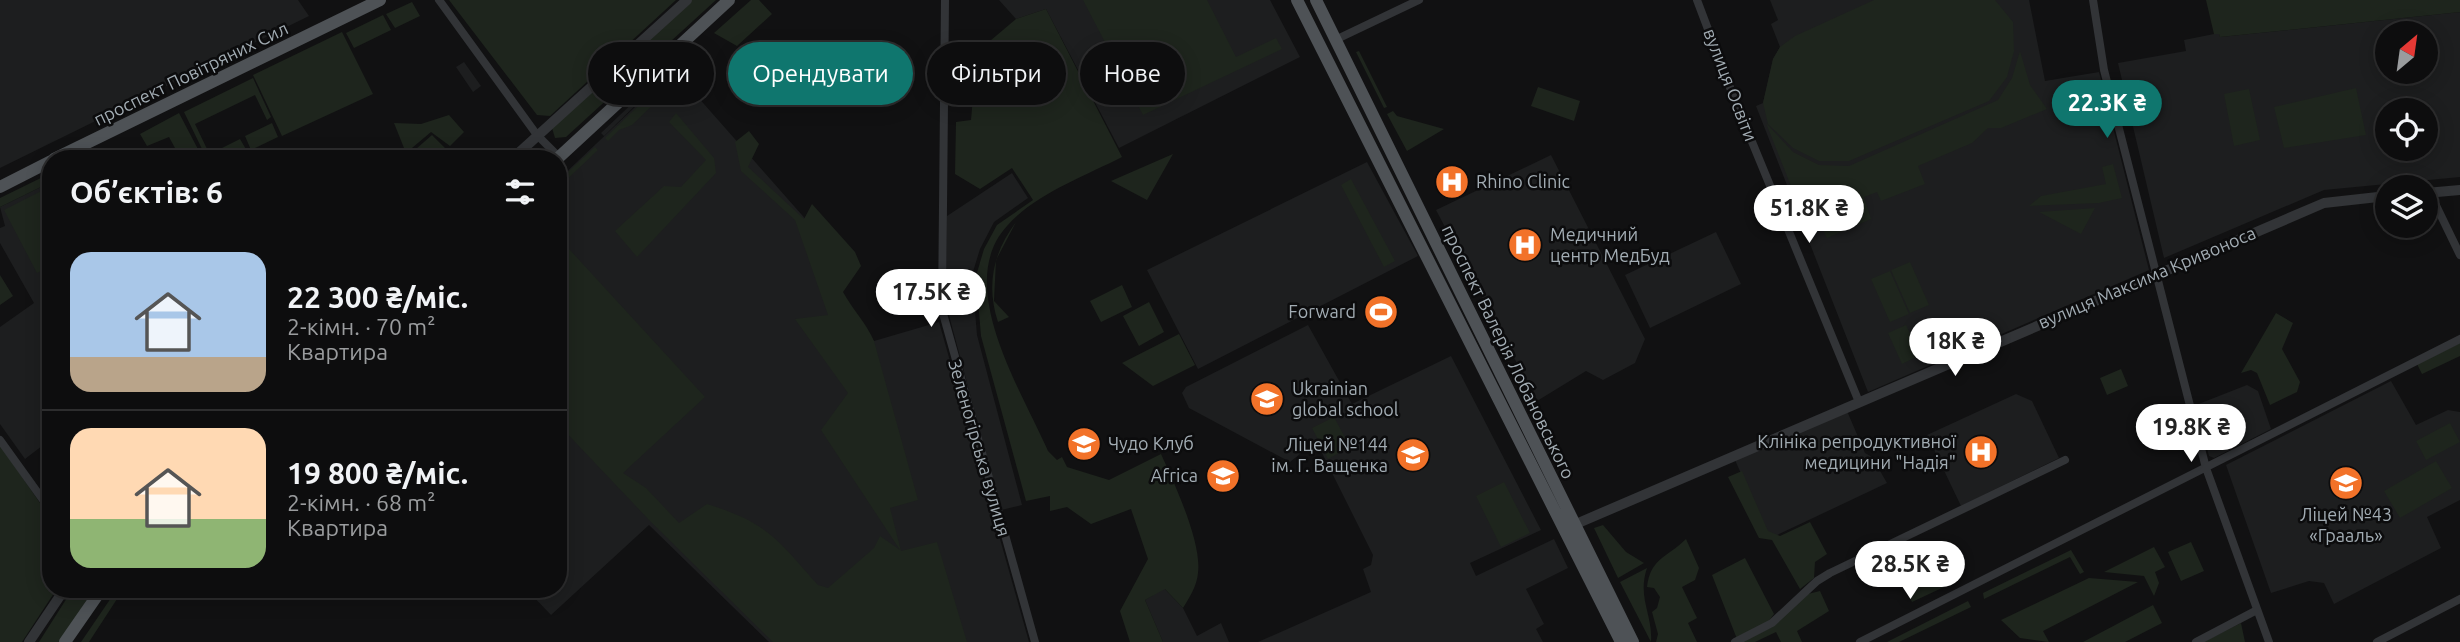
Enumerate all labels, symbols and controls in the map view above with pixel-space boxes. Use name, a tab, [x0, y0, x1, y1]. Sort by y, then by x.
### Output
street label: проспект Повітряних Сил	[90, 17, 291, 129]
north arrow	[2375, 21, 2438, 84]
map controls	[2375, 21, 2438, 238]
street label: вулиця Освіти	[1700, 25, 1762, 144]
chip: Купити	[588, 42, 714, 105]
chip: Орендувати	[728, 42, 913, 105]
chip: Фільтри	[927, 42, 1066, 105]
chip: Нове	[1080, 42, 1185, 105]
pin: 22.3K ₴	[2042, 80, 2172, 140]
text: 22.3K ₴	[2068, 90, 2146, 115]
button: locate	[2375, 98, 2438, 161]
hospital icon: Rhino Clinic	[1433, 163, 1471, 201]
place label: Rhino Clinic	[1476, 171, 1570, 191]
icon: filters	[501, 173, 539, 211]
text: Об’єктів: 6	[70, 175, 223, 209]
button: layers	[2375, 175, 2438, 238]
pin: 51.8K ₴	[1744, 186, 1874, 245]
text: 51.8K ₴	[1770, 195, 1848, 220]
street label: проспект Валерія Лобановського	[1439, 221, 1579, 482]
street label: вулиця Максима Кривоноса	[2035, 222, 2258, 332]
place label: Медичний центр МедБуд	[1550, 224, 1670, 265]
hospital icon: Медичний центр МедБуд	[1506, 226, 1544, 264]
pin: 17.5K ₴	[866, 270, 996, 329]
text: 17.5K ₴	[892, 279, 970, 304]
icon: home	[126, 280, 210, 364]
text: 22 300 ₴/міс.	[287, 280, 468, 314]
sports icon: Forward	[1362, 293, 1400, 331]
place label: Forward	[1288, 301, 1356, 321]
text: 2-кімн. · 70 m²	[287, 314, 435, 339]
pin: 18K ₴	[1906, 318, 2004, 378]
text: 18K ₴	[1925, 328, 1985, 353]
text: Квартира	[287, 339, 388, 364]
street label: Зеленогірська вулиця	[945, 357, 1015, 539]
place label: Ukrainian global school	[1292, 378, 1399, 419]
school or university icon: Ukrainian global school	[1248, 380, 1286, 418]
pin: 19.8K ₴	[2126, 405, 2256, 464]
text: 19.8K ₴	[2152, 414, 2230, 439]
school or university icon: Чудо Клуб	[1065, 425, 1103, 463]
place label: Клініка репродуктивної медицини "Надія"	[1757, 431, 1957, 472]
place label: Чудо Клуб	[1108, 433, 1194, 453]
hospital icon: Клініка репродуктивної медицини "Надія"	[1962, 433, 2000, 471]
place label: Ліцей №144 ім. Г. Ващенка	[1271, 434, 1388, 475]
school or university icon: Ліцей №144 ім. Г. Ващенка	[1394, 436, 1432, 474]
icon: home	[126, 456, 210, 540]
text: 19 800 ₴/міс.	[287, 456, 468, 490]
school or university icon: Africa	[1204, 457, 1242, 495]
school or university icon: Ліцей №43 «Грааль»	[2327, 464, 2365, 502]
place label: Africa	[1151, 465, 1198, 485]
text: 2-кімн. · 68 m²	[287, 490, 435, 515]
place label: Ліцей №43 «Грааль»	[2300, 504, 2392, 545]
text: Квартира	[287, 515, 388, 540]
pin: 28.5K ₴	[1845, 542, 1975, 601]
text: 28.5K ₴	[1871, 551, 1949, 576]

